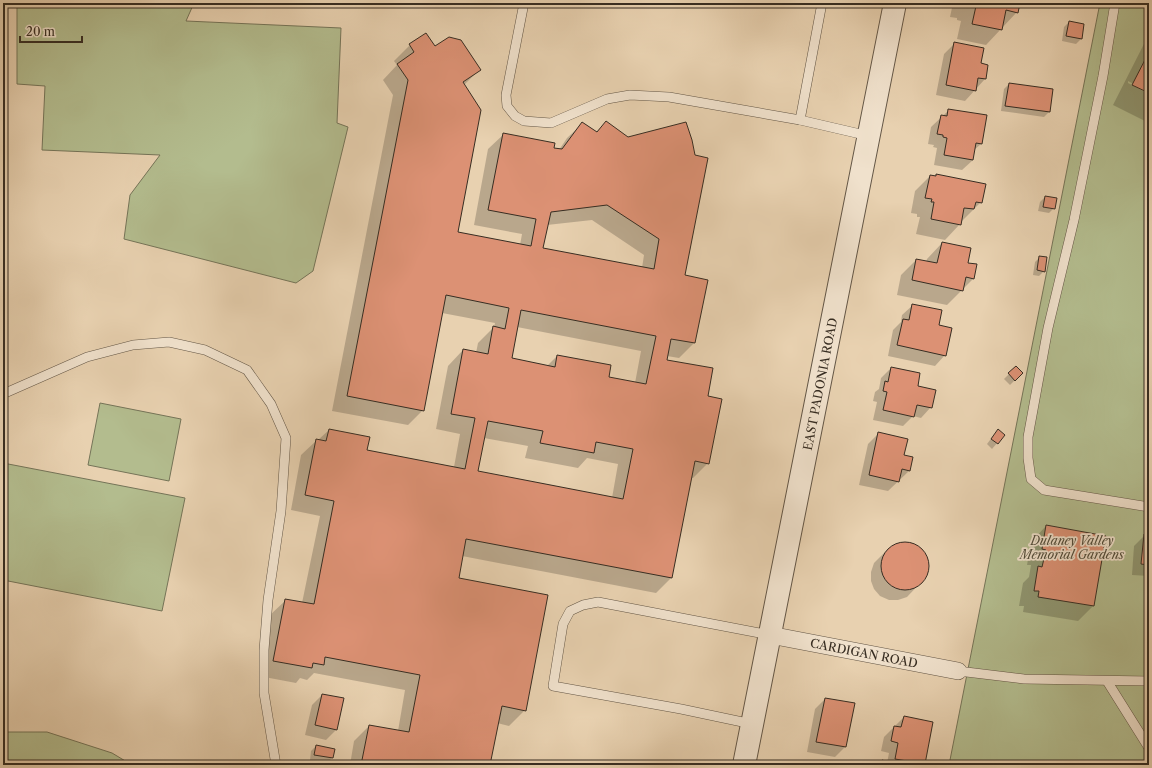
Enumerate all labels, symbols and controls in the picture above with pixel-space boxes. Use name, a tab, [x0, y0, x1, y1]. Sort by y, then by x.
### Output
scale bar	[20, 18, 82, 44]
text: 20 m	[26, 24, 55, 39]
street label: EAST PADONIA ROAD	[800, 316, 840, 452]
park label: Dulaney Valley Memorial Gardens	[1018, 533, 1125, 562]
street label: CARDIGAN ROAD	[809, 635, 919, 671]

